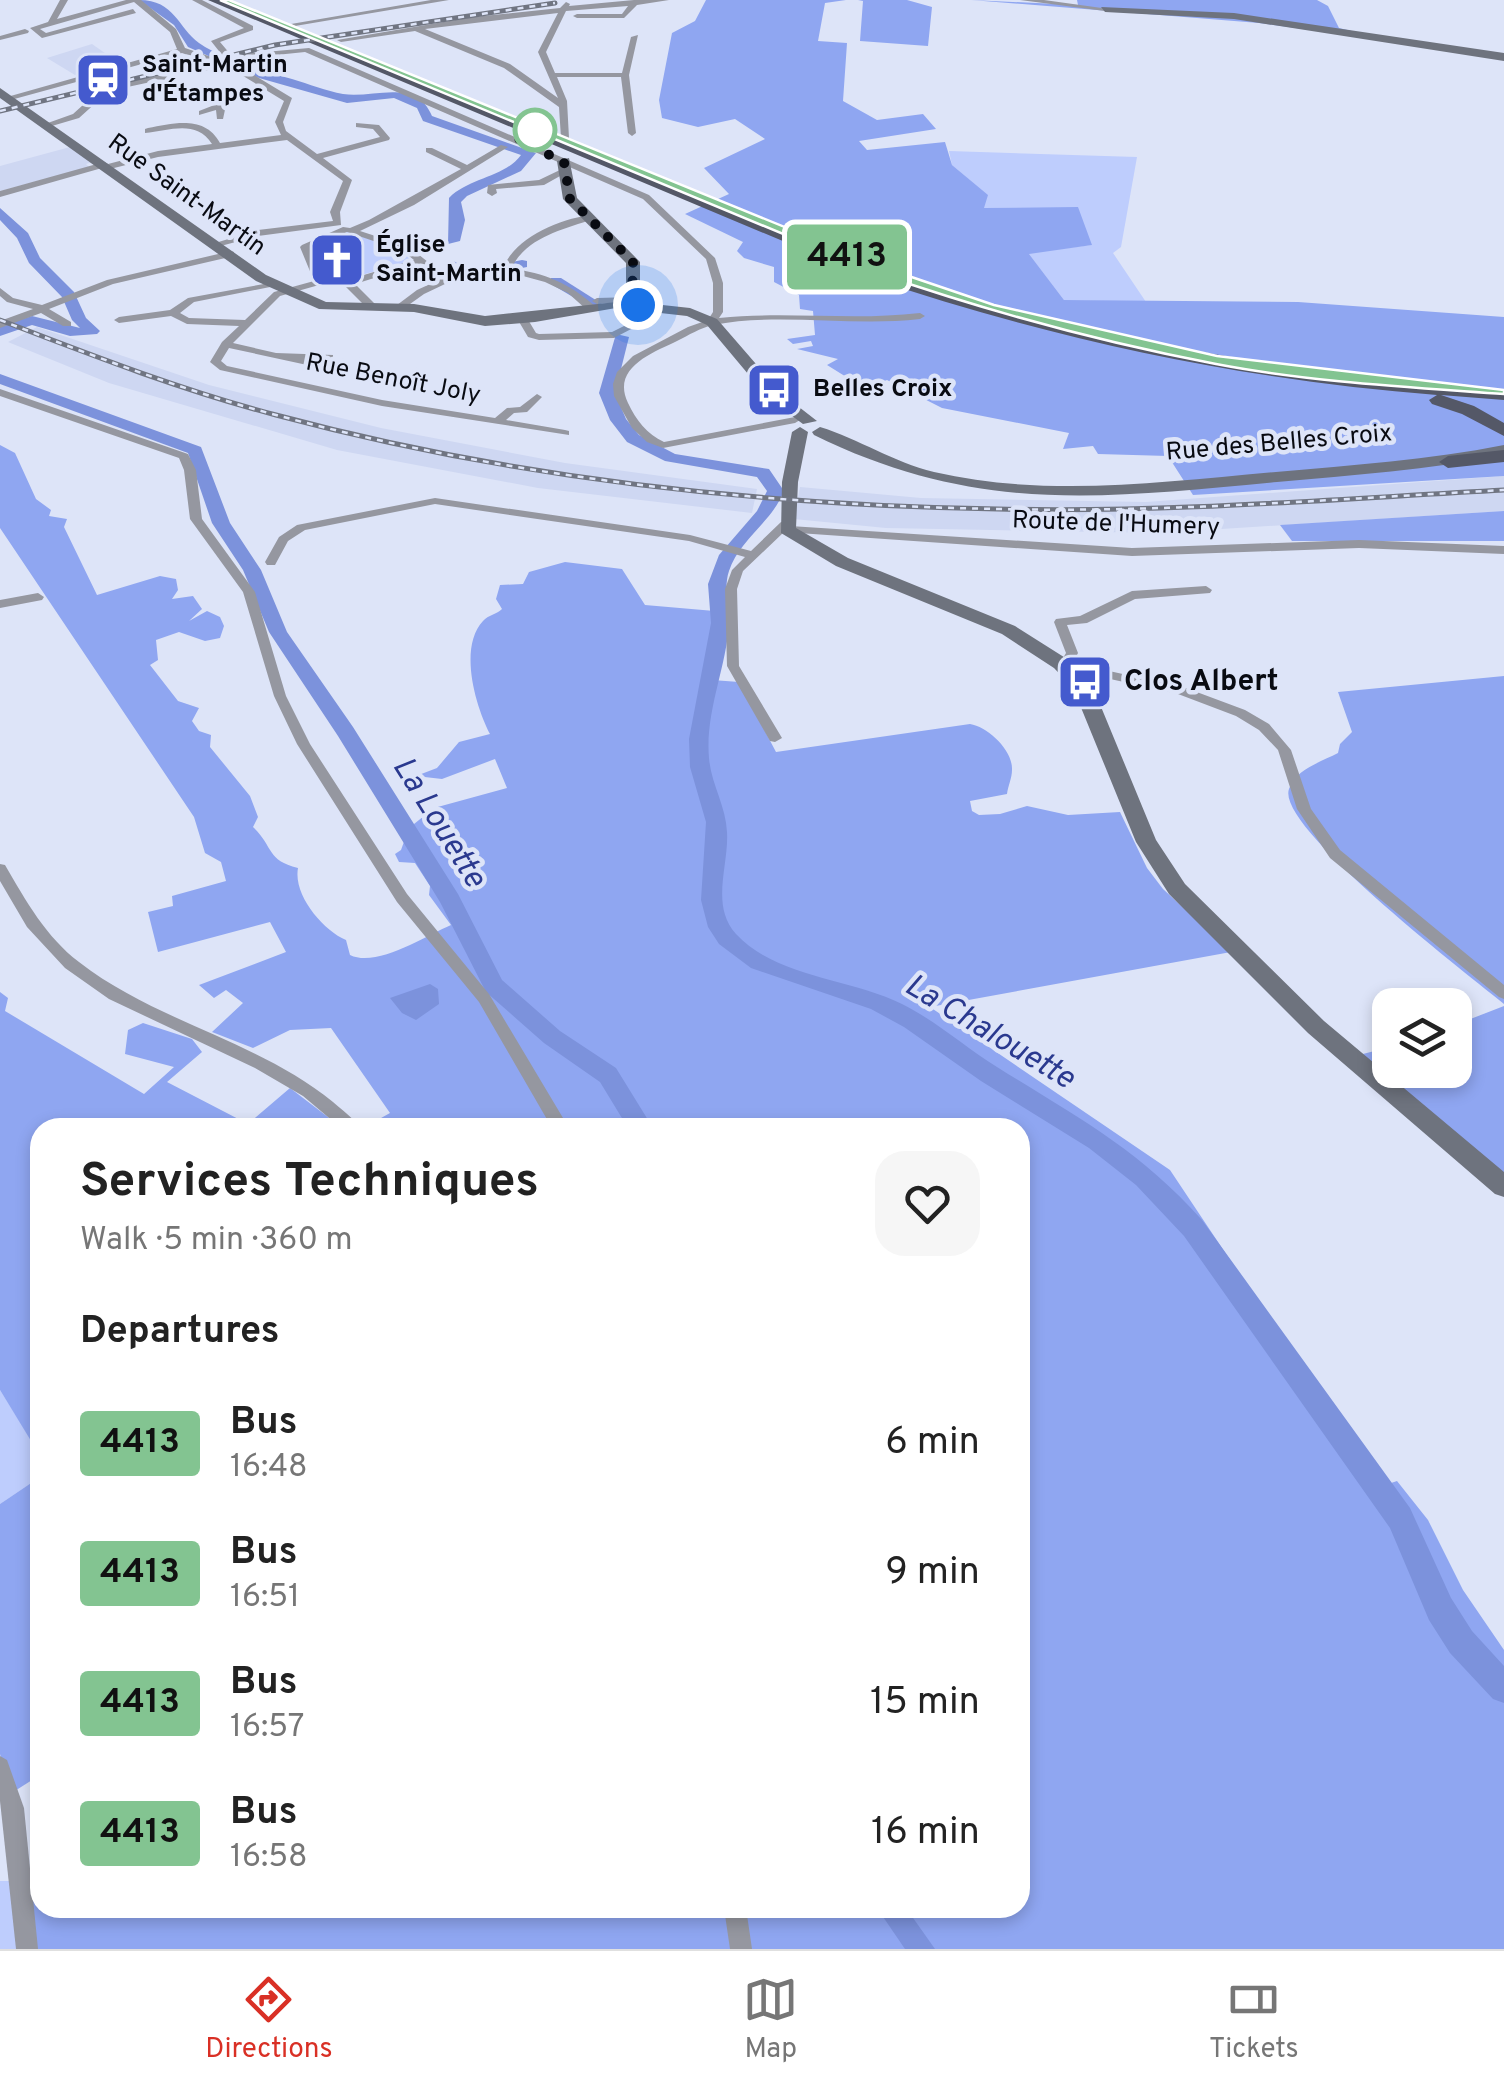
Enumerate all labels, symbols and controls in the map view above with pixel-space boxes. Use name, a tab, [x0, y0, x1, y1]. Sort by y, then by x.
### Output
station icon: Saint-Martin d'Étampes	[73, 50, 133, 110]
place label: Saint-Martin d'Étampes	[142, 50, 288, 111]
unlabelled marker	[514, 109, 556, 151]
street label: Rue Saint-Martin	[101, 128, 271, 264]
line badge: 4413	[777, 224, 917, 290]
place label: Église Saint-Martin	[376, 229, 522, 291]
church icon: Église Saint-Martin	[307, 230, 367, 290]
text: 4413	[807, 235, 887, 279]
your location	[613, 280, 663, 330]
street label: Rue Benoît Joly	[303, 347, 483, 413]
bus stop icon: Belles Croix	[744, 360, 804, 420]
place label: Belles Croix	[813, 374, 953, 406]
street label: Rue des Belles Croix	[1165, 418, 1393, 470]
street label: Route de l'Humery	[1011, 505, 1221, 545]
bus stop icon: Clos Albert	[1055, 652, 1115, 712]
place label: Clos Albert	[1124, 664, 1279, 701]
water label: La Louette	[382, 750, 494, 896]
water label: La Chalouette	[897, 967, 1082, 1100]
map controls	[1372, 988, 1472, 1088]
button: layers	[1372, 988, 1472, 1088]
button: heart	[875, 1151, 980, 1256]
text: Services Techniques	[80, 1153, 539, 1213]
text: Walk · 5 min · 360 m	[80, 1221, 353, 1261]
text: Departures	[80, 1308, 280, 1357]
text: Bus	[230, 1399, 297, 1448]
text: 6 min	[885, 1419, 980, 1468]
text: 4413	[100, 1421, 180, 1465]
text: 16:48	[230, 1448, 308, 1488]
text: Bus	[230, 1529, 297, 1578]
text: 9 min	[885, 1549, 980, 1598]
text: 4413	[100, 1551, 180, 1595]
text: 16:51	[230, 1578, 300, 1618]
text: Bus	[230, 1659, 297, 1708]
text: 15 min	[870, 1679, 980, 1728]
text: 4413	[100, 1681, 180, 1725]
text: 16:57	[230, 1708, 304, 1748]
text: Bus	[230, 1789, 297, 1838]
text: 16 min	[871, 1809, 980, 1858]
text: 4413	[100, 1811, 180, 1855]
text: 16:58	[230, 1838, 308, 1878]
tab: Directions	[205, 1972, 333, 2068]
tab: Map	[743, 1972, 798, 2068]
tab: Tickets	[1209, 1972, 1299, 2068]

